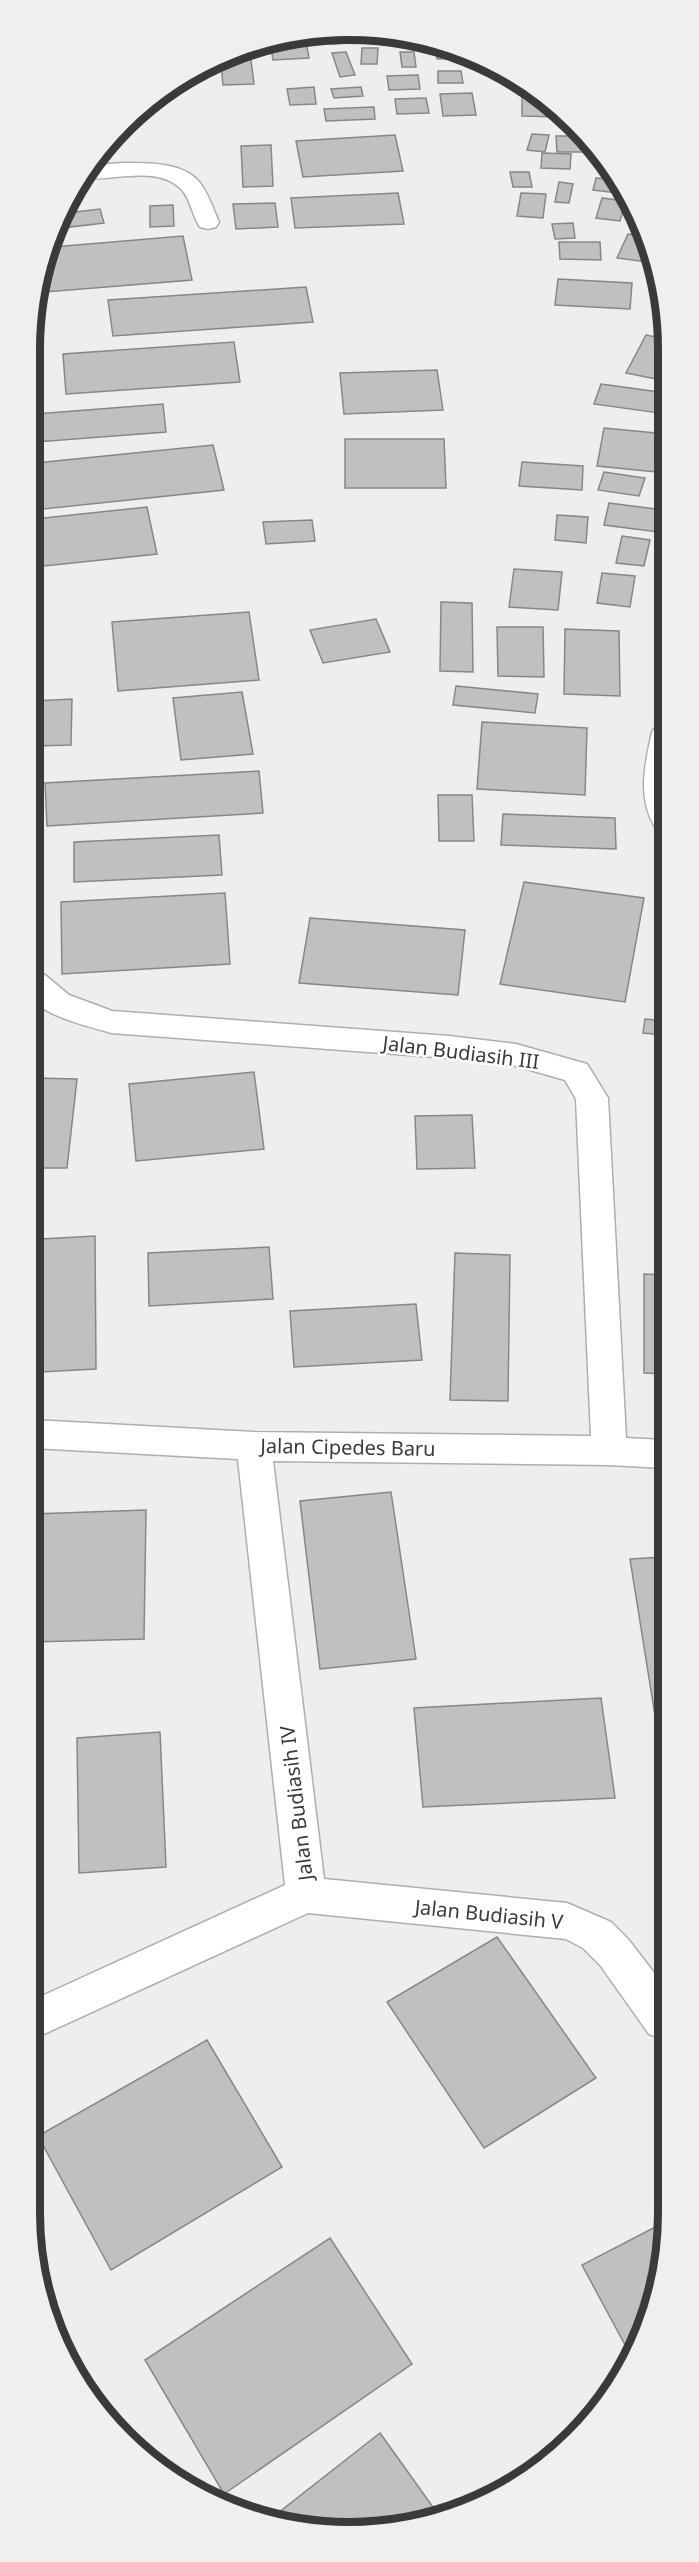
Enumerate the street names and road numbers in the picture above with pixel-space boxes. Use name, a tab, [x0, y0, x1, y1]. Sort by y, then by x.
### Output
street label: Jalan Budiasih III	[379, 1029, 541, 1075]
street label: Jalan Cipedes Baru	[258, 1432, 436, 1462]
street label: Jalan Budiasih IV	[273, 1724, 319, 1884]
street label: Jalan Budiasih V	[412, 1893, 564, 1935]

